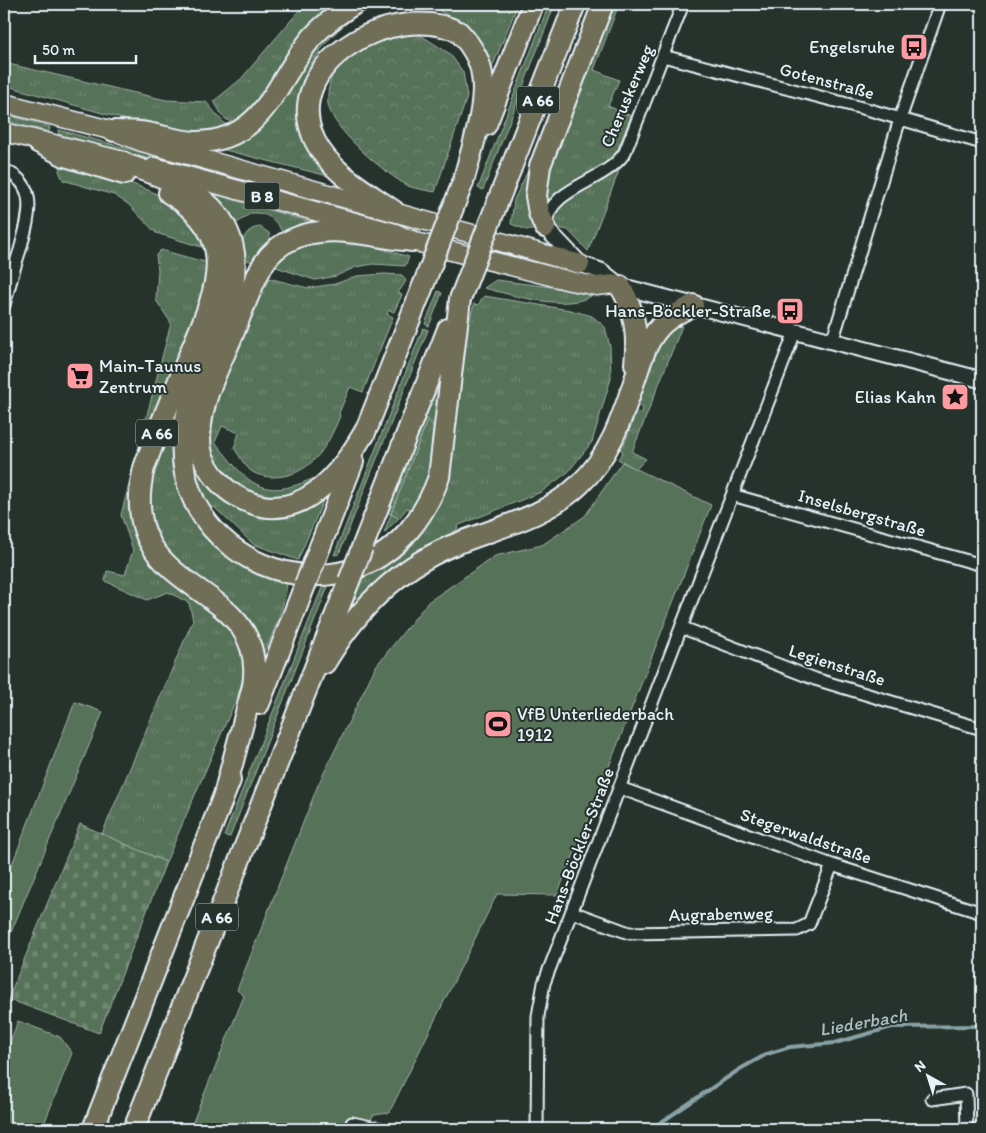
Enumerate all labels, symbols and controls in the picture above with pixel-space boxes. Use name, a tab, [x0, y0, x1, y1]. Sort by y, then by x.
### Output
scale bar	[35, 32, 136, 64]
bus stop icon: Engelsruhe	[899, 32, 929, 62]
place label: Engelsruhe	[809, 36, 895, 58]
text: 50 m	[42, 41, 75, 59]
street label: Cheruskerweg	[596, 41, 659, 151]
street label: Gotenstraße	[777, 58, 877, 104]
road number: A 66	[517, 86, 559, 114]
road number: B 8	[244, 182, 280, 210]
bus stop icon: Hans-Böckler-Straße	[775, 296, 805, 326]
place label: Hans-Böckler-Straße	[605, 300, 771, 322]
place label: Main-Taunus Zentrum	[99, 355, 201, 398]
supermarket icon: Main-Taunus Zentrum	[65, 361, 95, 391]
place icon: Elias Kahn	[940, 382, 970, 412]
place label: Elias Kahn	[855, 386, 936, 408]
road number: A 66	[136, 419, 178, 446]
street label: Inselsbergstraße	[796, 484, 928, 542]
street label: Legienstraße	[786, 639, 888, 691]
place label: VfB Unterliederbach 1912	[517, 703, 674, 746]
sports icon: VfB Unterliederbach 1912	[483, 709, 513, 739]
street label: Hans-Böckler-Straße	[539, 765, 619, 927]
street label: Stegerwaldstraße	[737, 803, 875, 869]
street label: Augrabenweg	[669, 902, 774, 926]
road number: A 66	[196, 904, 238, 930]
water label: Liederbach	[817, 1003, 909, 1041]
north arrow	[904, 1050, 954, 1100]
text: N	[911, 1057, 929, 1076]

